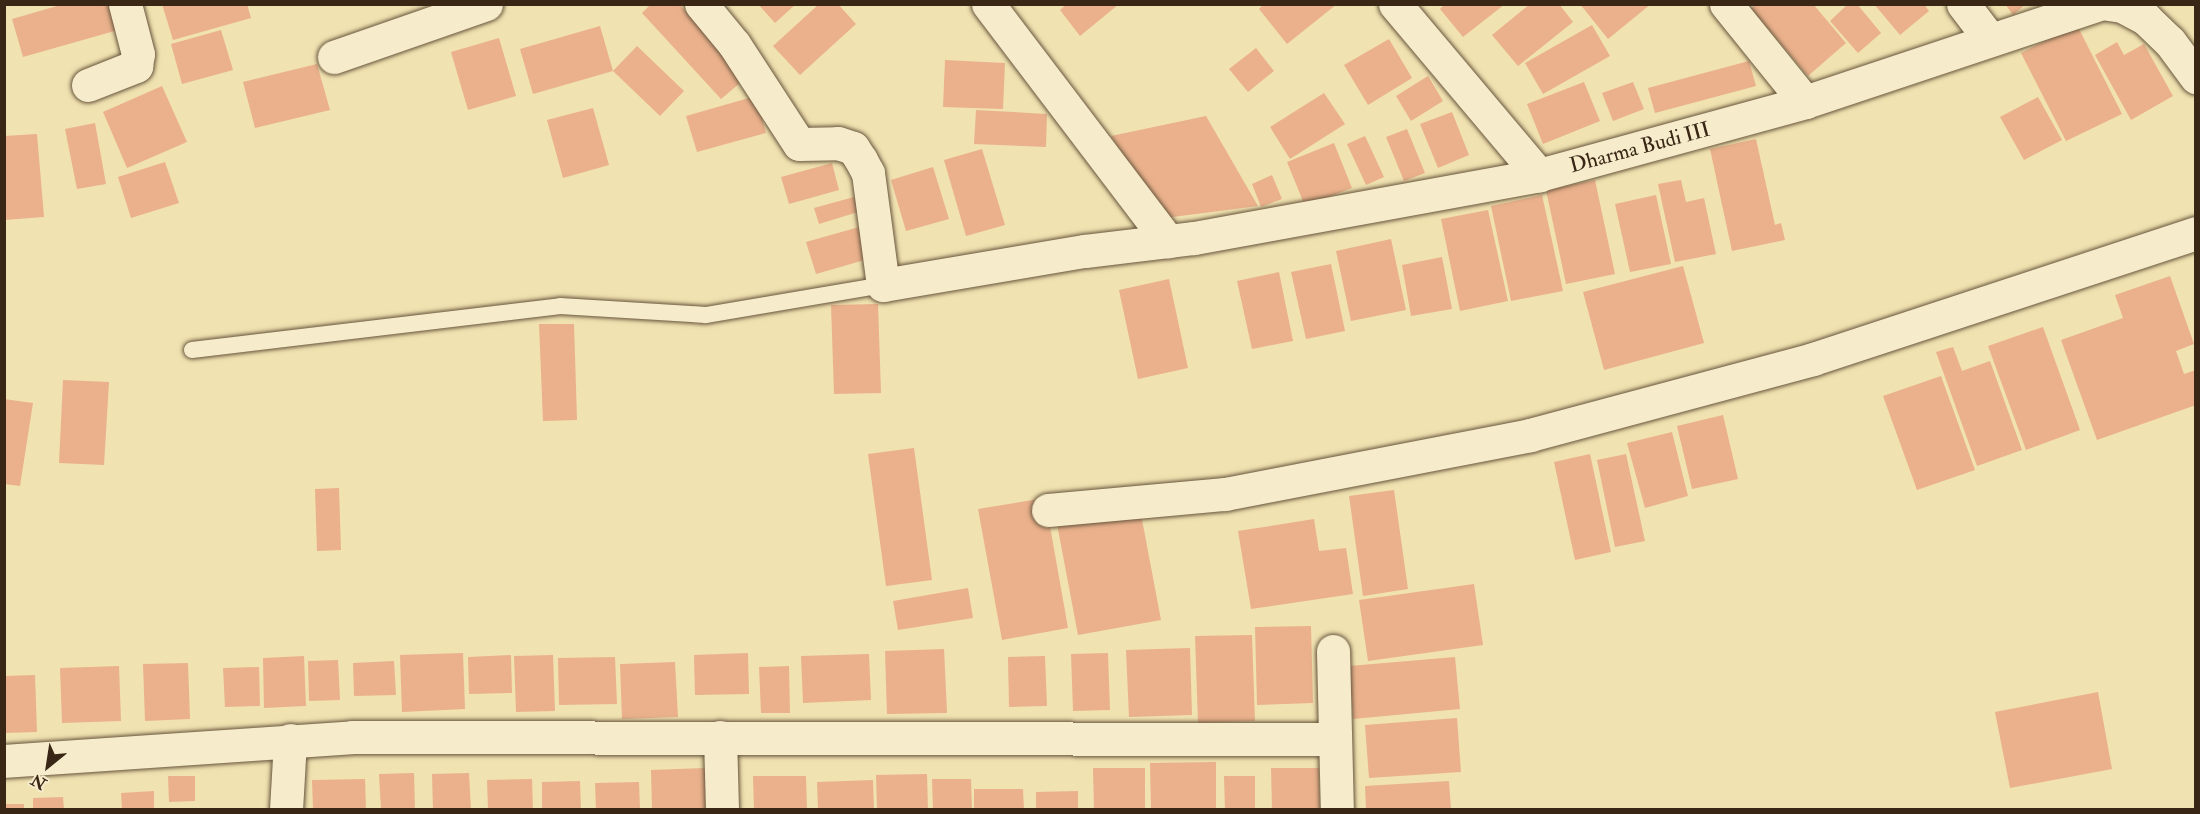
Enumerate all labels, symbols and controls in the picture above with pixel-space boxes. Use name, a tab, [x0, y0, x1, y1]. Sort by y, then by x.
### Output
street label: Dharma Budi III	[1567, 117, 1713, 179]
north arrow	[18, 736, 78, 796]
text: N	[28, 769, 50, 794]

